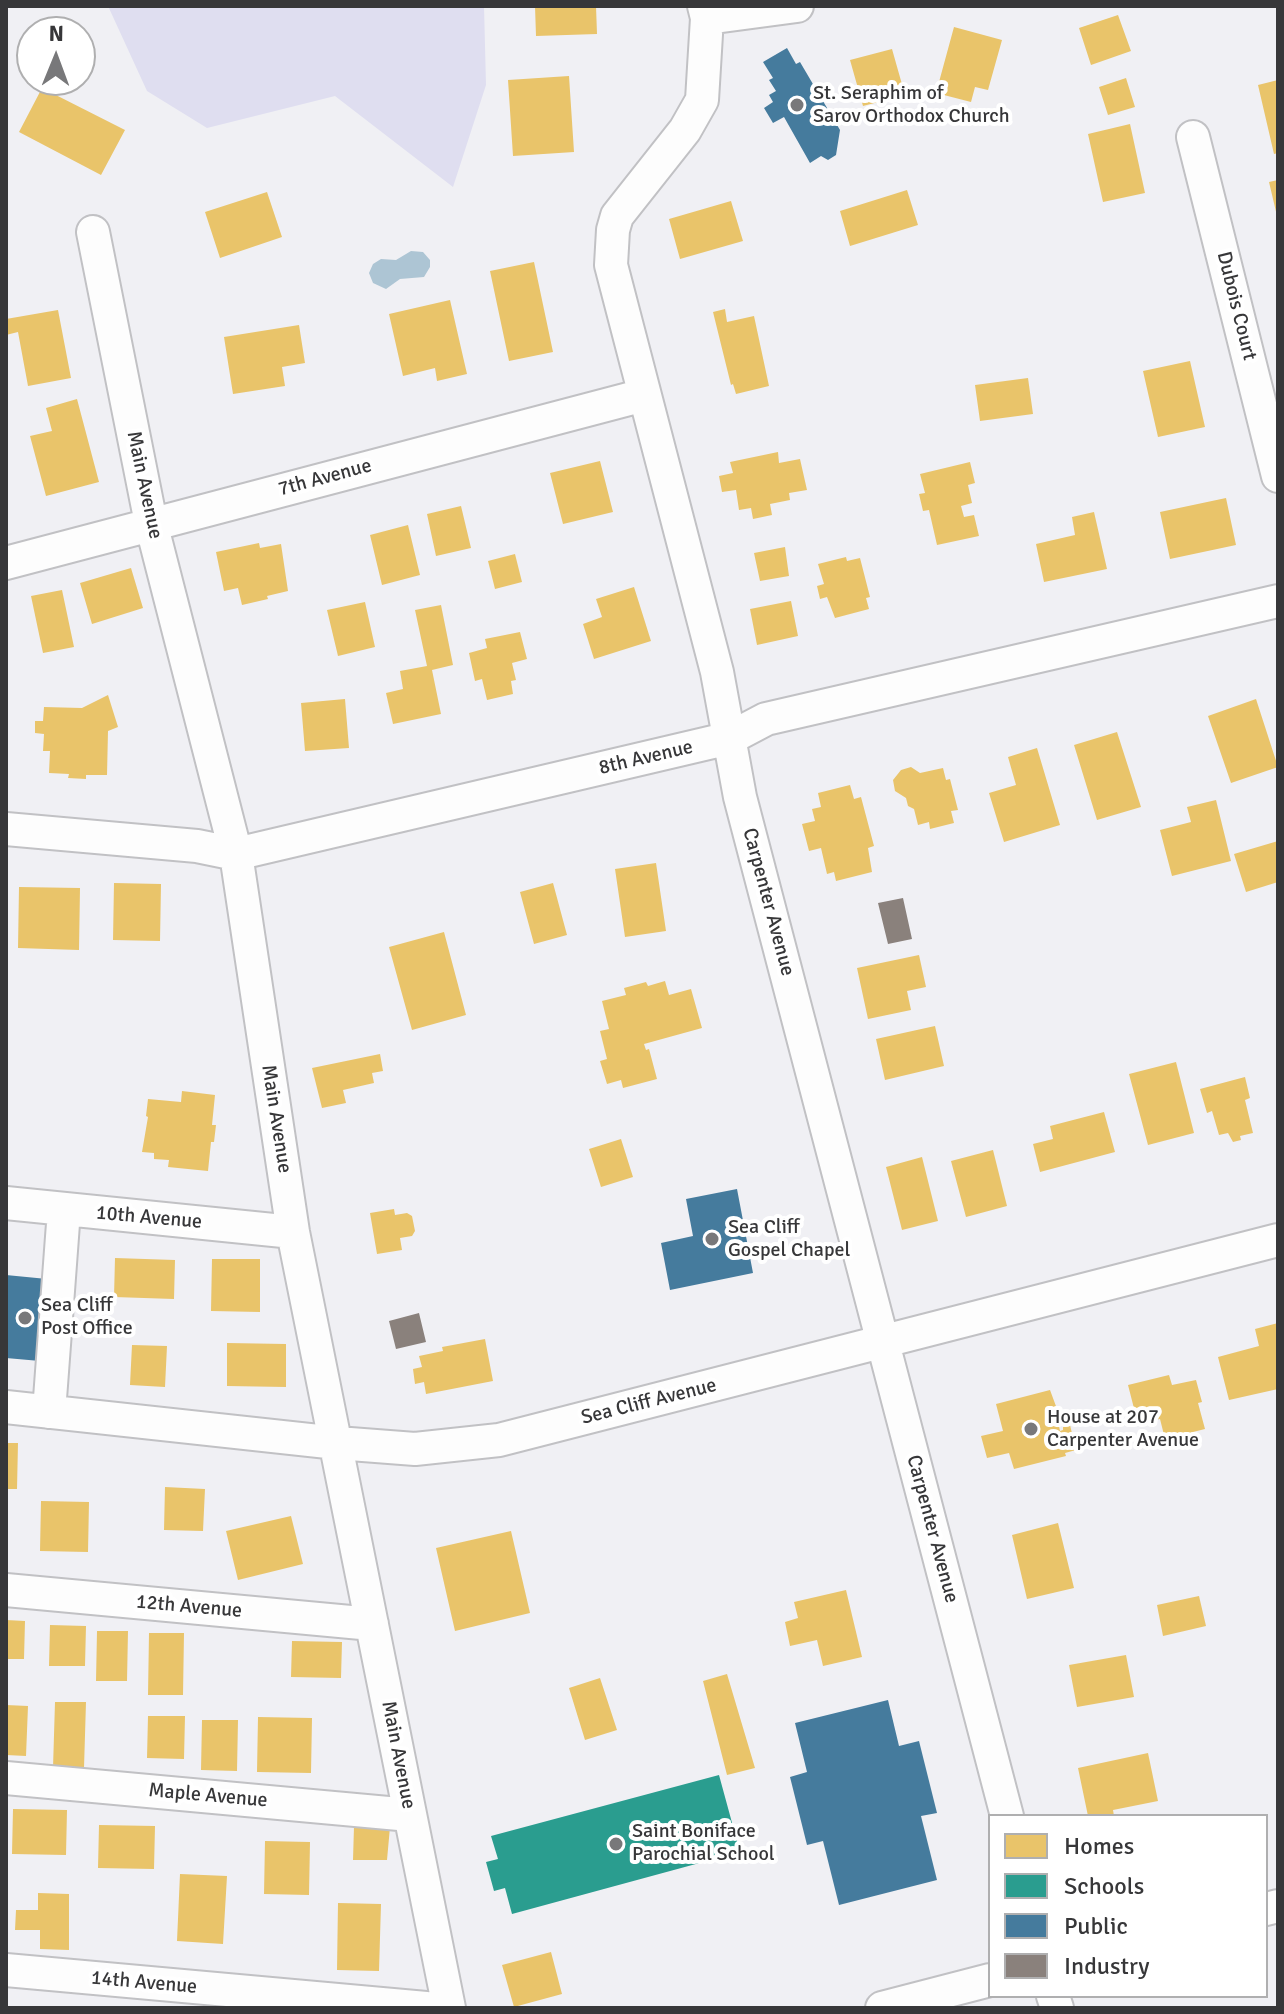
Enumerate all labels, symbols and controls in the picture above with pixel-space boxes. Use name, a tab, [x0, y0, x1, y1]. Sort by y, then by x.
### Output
north arrow	[16, 16, 96, 96]
text: N	[49, 20, 64, 47]
place label: St. Seraphim of Sarov Orthodox Church	[813, 82, 1010, 129]
marker: St. Seraphim of Sarov Orthodox Church	[788, 96, 806, 114]
street label: Dubois Court	[1211, 249, 1261, 363]
street label: Main Avenue	[121, 429, 167, 541]
street label: 7th Avenue	[276, 454, 374, 502]
street label: 8th Avenue	[597, 736, 695, 780]
street label: Carpenter Avenue	[737, 825, 799, 979]
street label: Main Avenue	[256, 1063, 296, 1175]
street label: 10th Avenue	[95, 1201, 203, 1235]
place label: Sea Cliff Gospel Chapel	[728, 1216, 850, 1263]
marker: Sea Cliff Gospel Chapel	[703, 1230, 721, 1248]
place label: Sea Cliff Post Office	[41, 1294, 133, 1341]
marker: Sea Cliff Post Office	[16, 1309, 34, 1327]
street label: Sea Cliff Avenue	[579, 1374, 719, 1430]
place label: House at 207 Carpenter Avenue	[1047, 1406, 1199, 1453]
marker: House at 207 Carpenter Avenue	[1022, 1420, 1040, 1438]
street label: Carpenter Avenue	[901, 1452, 963, 1606]
street label: 12th Avenue	[135, 1590, 243, 1624]
street label: Main Avenue	[376, 1699, 420, 1811]
street label: Maple Avenue	[147, 1779, 269, 1813]
legend	[988, 1814, 1268, 1998]
place label: Saint Boniface Parochial School	[632, 1820, 775, 1867]
text: Homes	[1064, 1831, 1134, 1861]
marker: Saint Boniface Parochial School	[607, 1835, 625, 1853]
text: Schools	[1064, 1871, 1144, 1901]
text: Public	[1064, 1911, 1128, 1941]
text: Industry	[1064, 1951, 1150, 1981]
street label: 14th Avenue	[90, 1966, 198, 2000]

